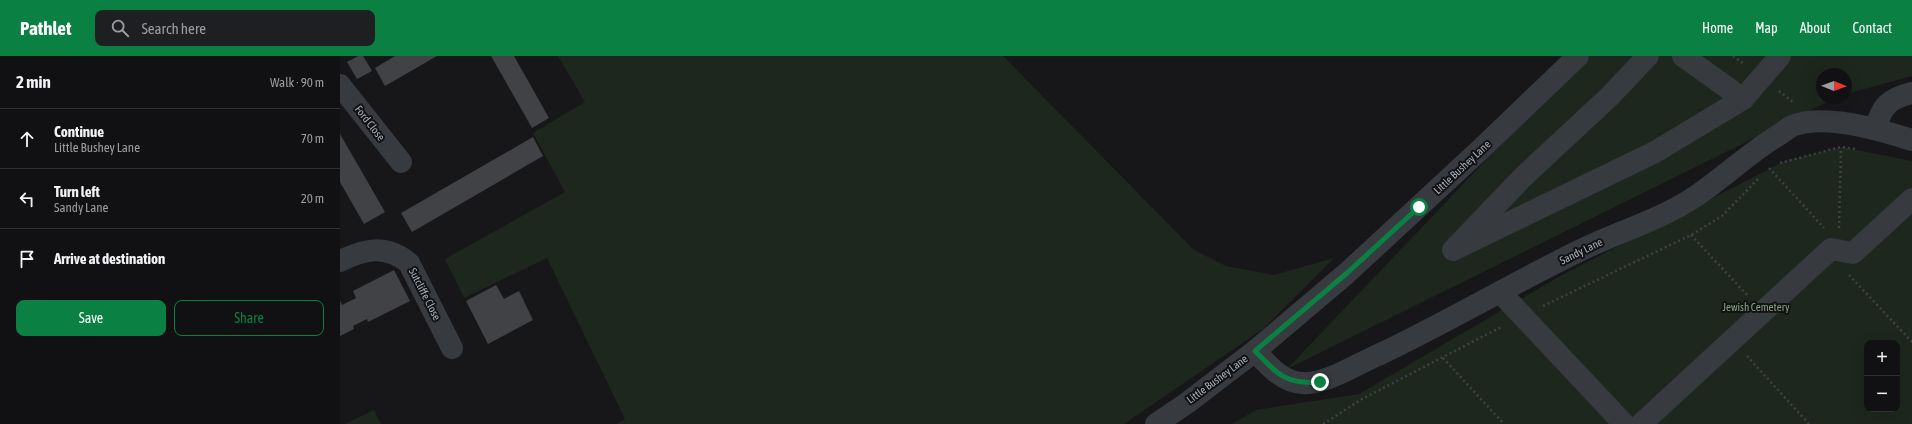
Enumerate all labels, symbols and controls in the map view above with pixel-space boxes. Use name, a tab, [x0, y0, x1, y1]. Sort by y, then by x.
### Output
search box	[95, 10, 375, 46]
text: Pathlet	[20, 17, 71, 39]
icon: search	[109, 17, 131, 39]
text: Search here	[141, 20, 206, 37]
text: Home	[1702, 20, 1733, 36]
text: Map	[1755, 20, 1778, 36]
text: About	[1800, 20, 1831, 36]
text: Contact	[1853, 20, 1892, 36]
north arrow	[1816, 68, 1852, 104]
text: 2 min	[16, 72, 51, 92]
text: Walk · 90 m	[270, 75, 324, 90]
street label: Ford Close	[353, 103, 387, 143]
text: Continue	[54, 123, 104, 140]
icon: ahead	[16, 128, 38, 150]
text: 70 m	[301, 131, 324, 146]
street label: Little Bushey Lane	[1431, 138, 1493, 196]
text: Little Bushey Lane	[54, 140, 140, 155]
text: Turn left	[54, 183, 100, 200]
icon: left	[16, 188, 38, 210]
text: 20 m	[301, 191, 324, 206]
route start	[1410, 198, 1428, 216]
text: Sandy Lane	[54, 200, 108, 215]
street label: Sandy Lane	[1558, 236, 1604, 266]
icon: arrive	[16, 248, 38, 270]
text: Arrive at destination	[54, 250, 165, 267]
street label: Sutcliffe Close	[407, 266, 443, 322]
button: Save	[16, 300, 166, 336]
button: Share	[174, 300, 324, 336]
park label: Jewish Cemetery	[1723, 301, 1790, 313]
map controls	[1864, 340, 1900, 412]
button: +	[1864, 340, 1900, 376]
street label: Little Bushey Lane	[1184, 352, 1250, 406]
route end	[1311, 373, 1329, 391]
button: −	[1864, 376, 1900, 412]

